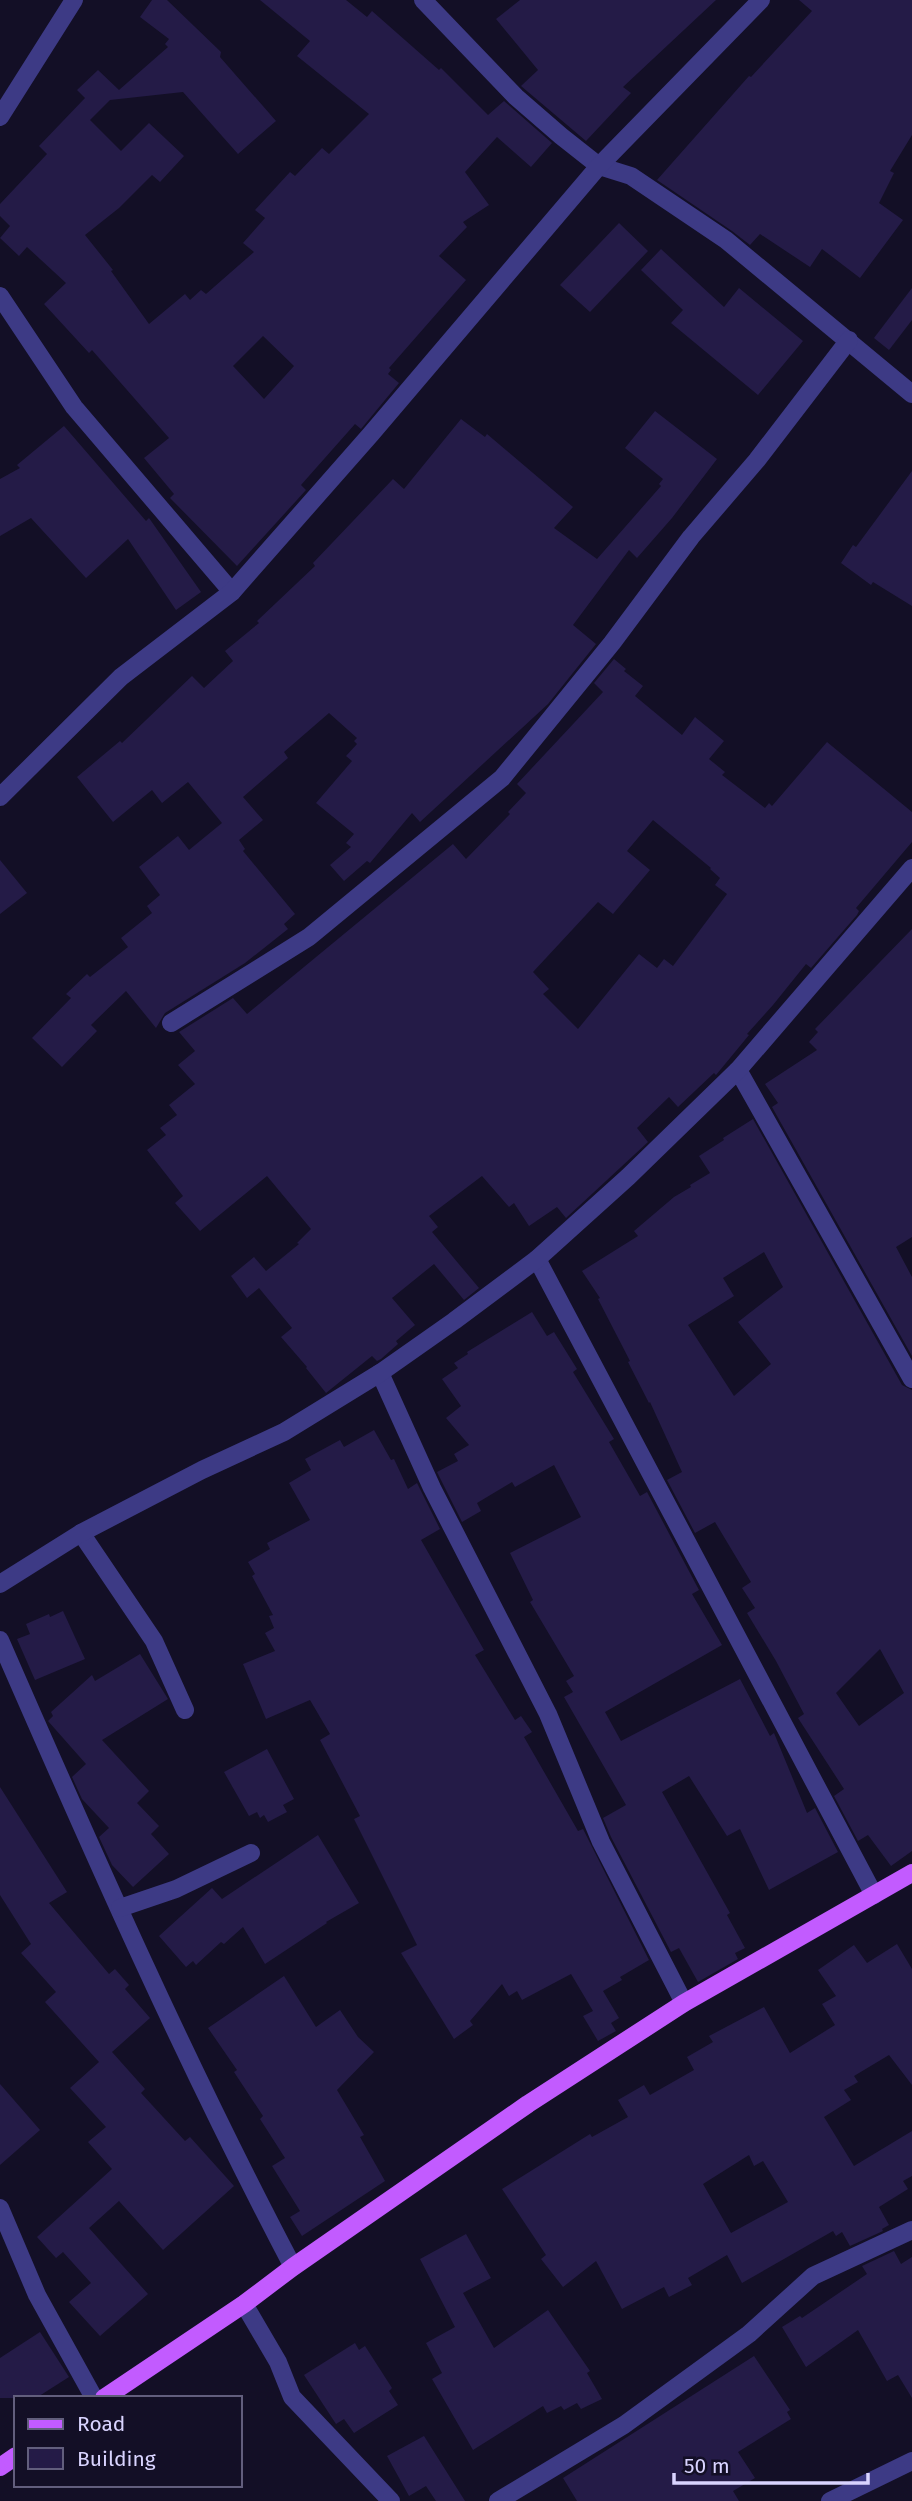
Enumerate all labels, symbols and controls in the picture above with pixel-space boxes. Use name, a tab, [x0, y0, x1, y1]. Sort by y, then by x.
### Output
legend	[14, 2396, 242, 2487]
text: Road	[77, 2411, 125, 2437]
scale bar	[674, 2442, 868, 2486]
text: Building	[77, 2446, 156, 2472]
text: 50 m	[684, 2453, 730, 2479]

